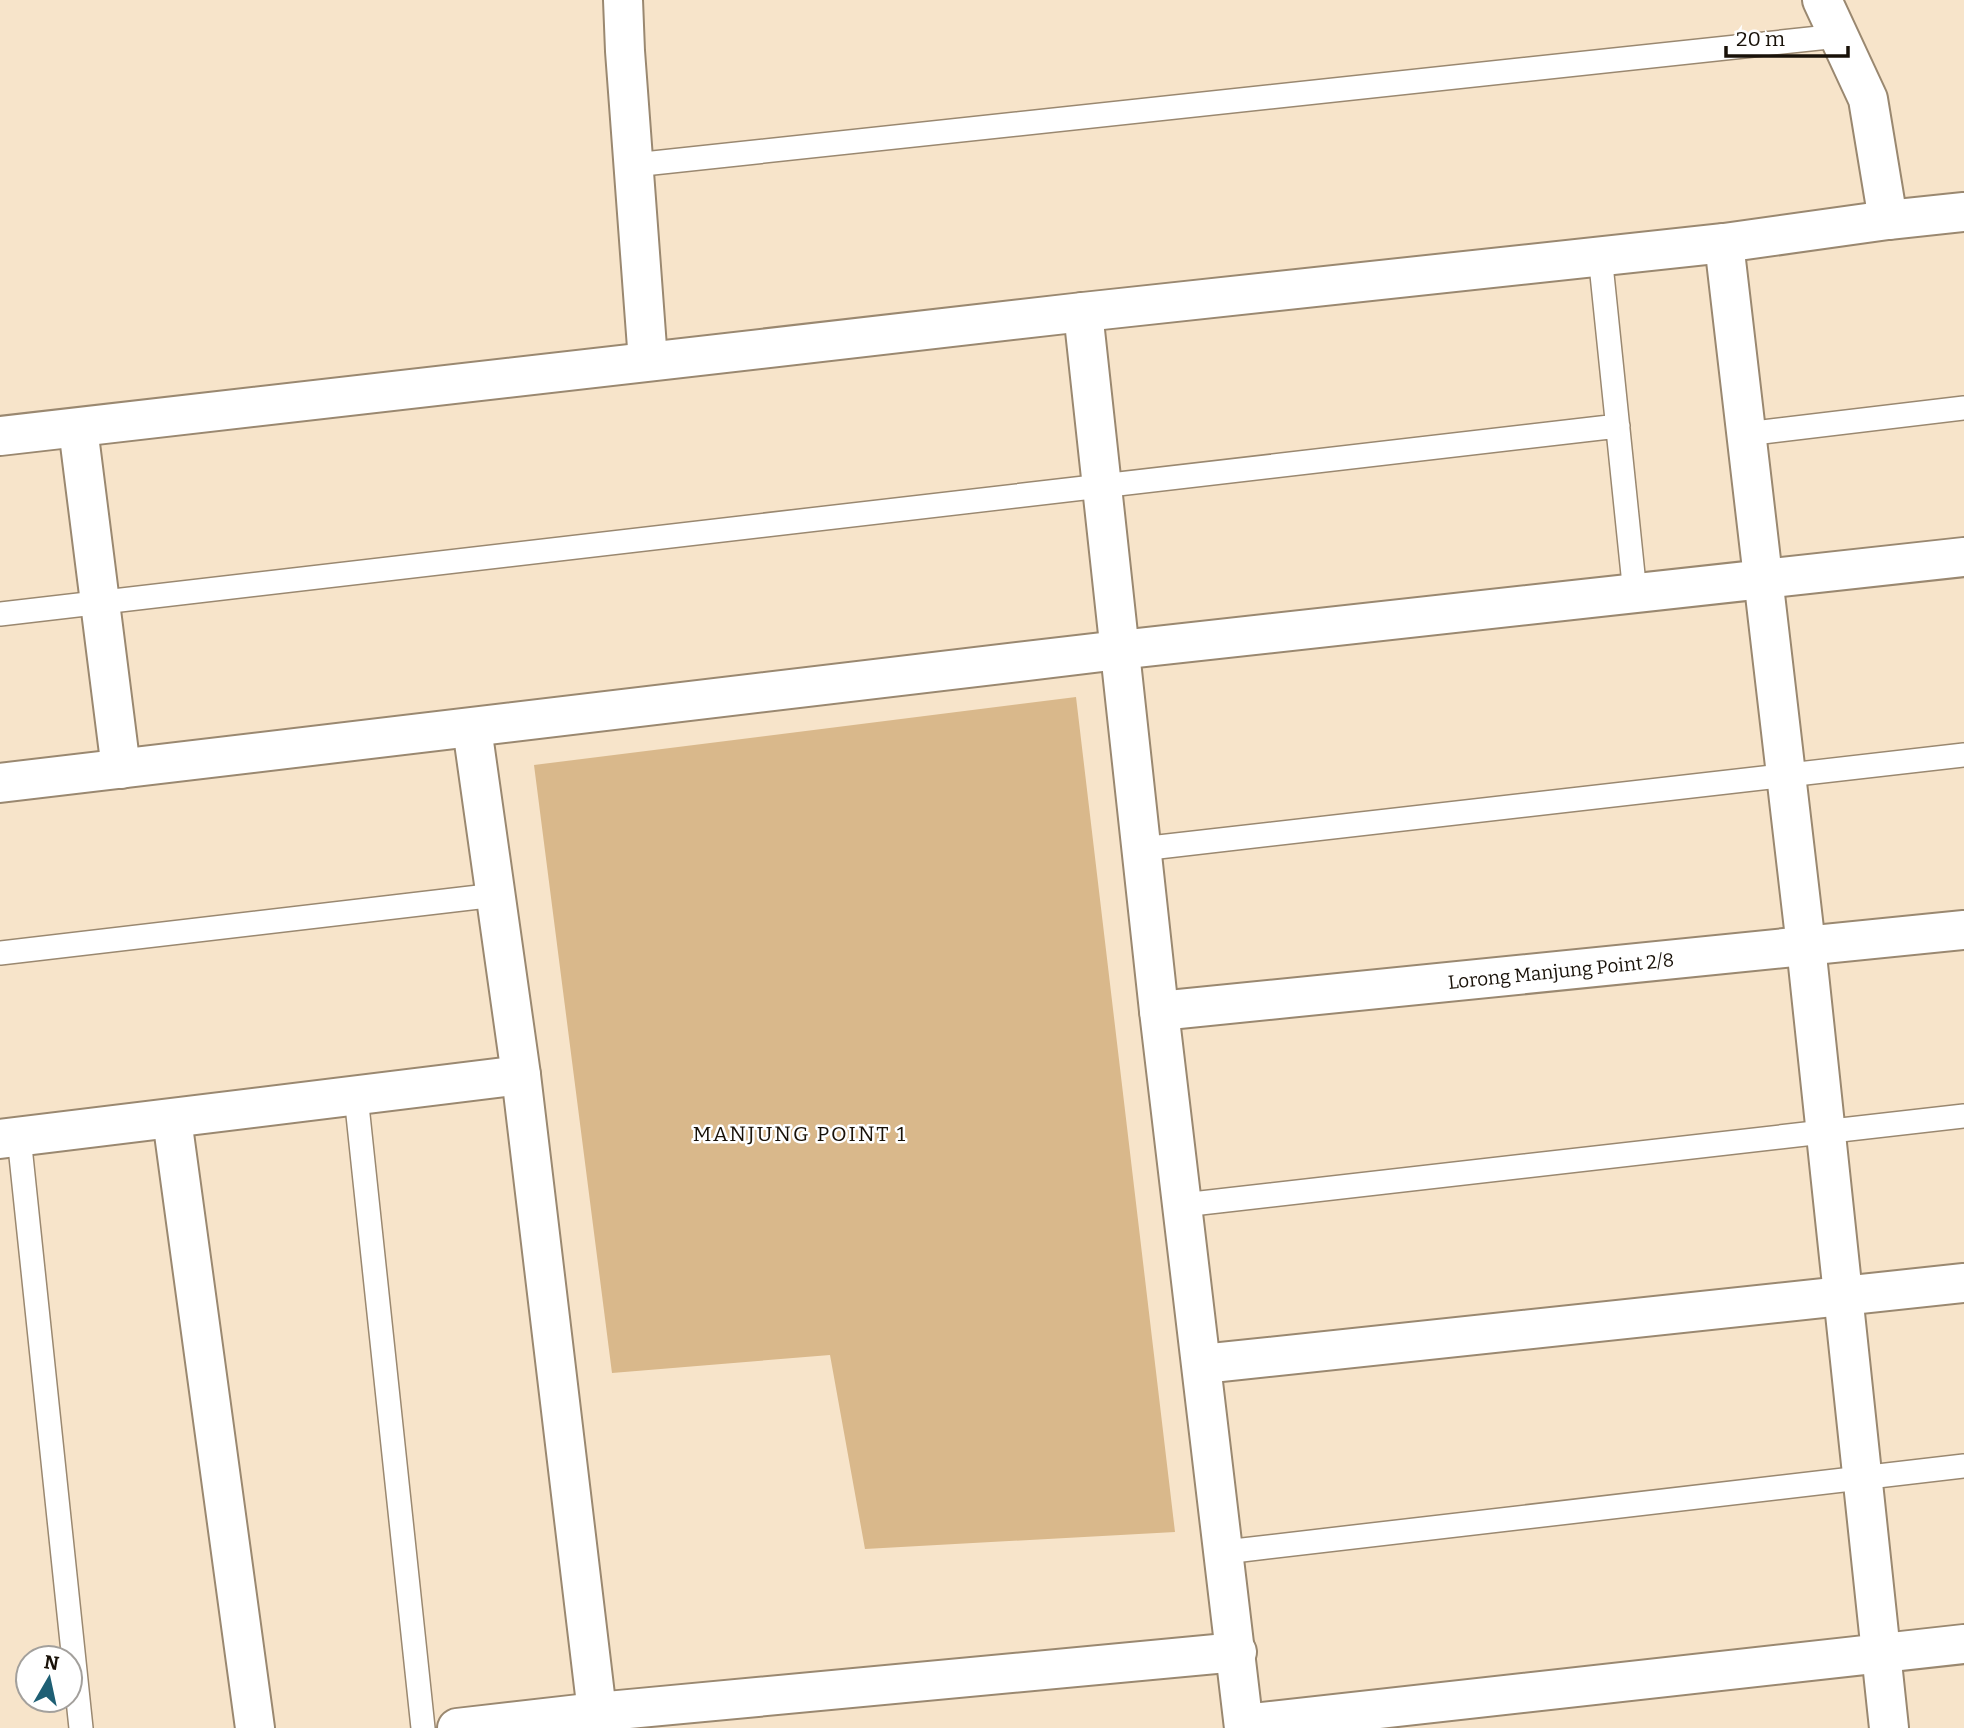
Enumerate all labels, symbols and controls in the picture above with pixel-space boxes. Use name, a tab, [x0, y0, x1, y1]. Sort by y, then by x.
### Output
scale bar	[1726, 14, 1848, 58]
text: 20 m	[1736, 26, 1785, 52]
street label: Lorong Manjung Point 2/8	[1447, 948, 1675, 994]
district label: MANJUNG POINT 1	[693, 1121, 907, 1147]
north arrow	[14, 1644, 84, 1714]
text: N	[43, 1650, 61, 1675]

